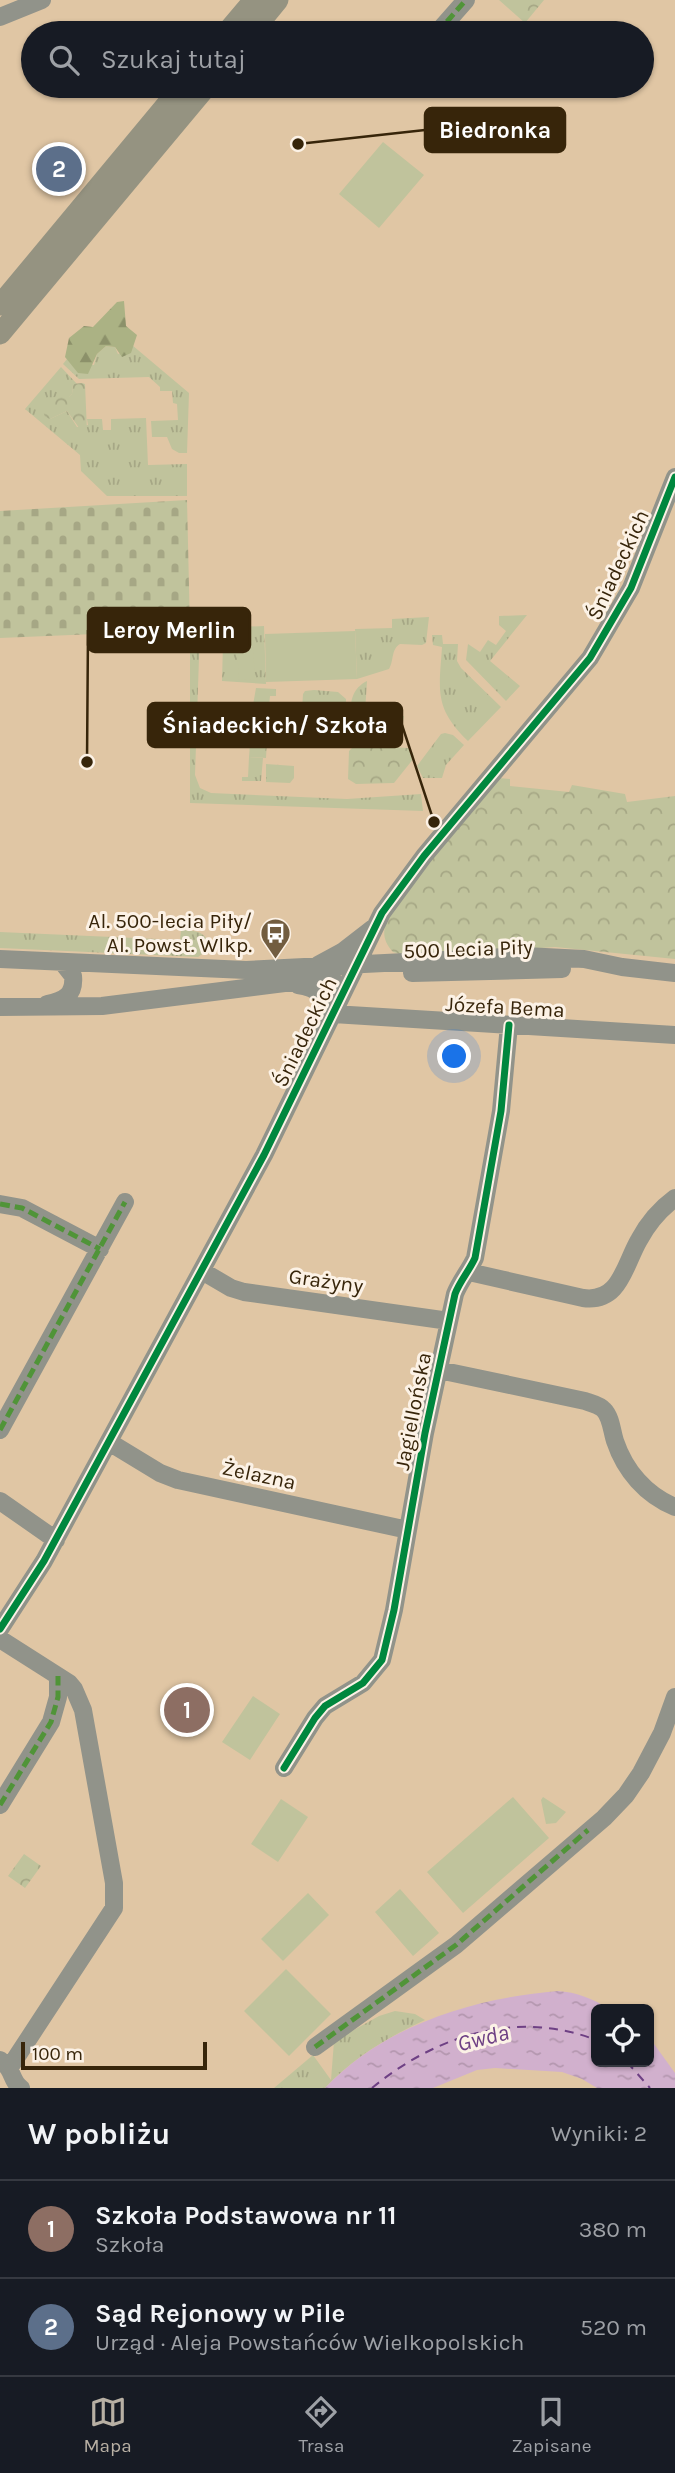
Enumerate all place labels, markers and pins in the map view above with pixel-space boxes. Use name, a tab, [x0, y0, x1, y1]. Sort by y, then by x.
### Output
callout: Biedronka	[425, 108, 565, 152]
pin: 2	[36, 143, 82, 195]
callout: Leroy Merlin	[88, 608, 250, 652]
callout: Śniadeckich/ Szkoła	[148, 703, 402, 747]
place label: Al. 500-lecia Piły/ Al. Powst. Wlkp.	[88, 909, 252, 957]
bus stop icon: Al. 500-lecia Piły/ Al. Powst. Wlkp.	[258, 916, 292, 960]
pin: 1	[164, 1684, 210, 1736]

